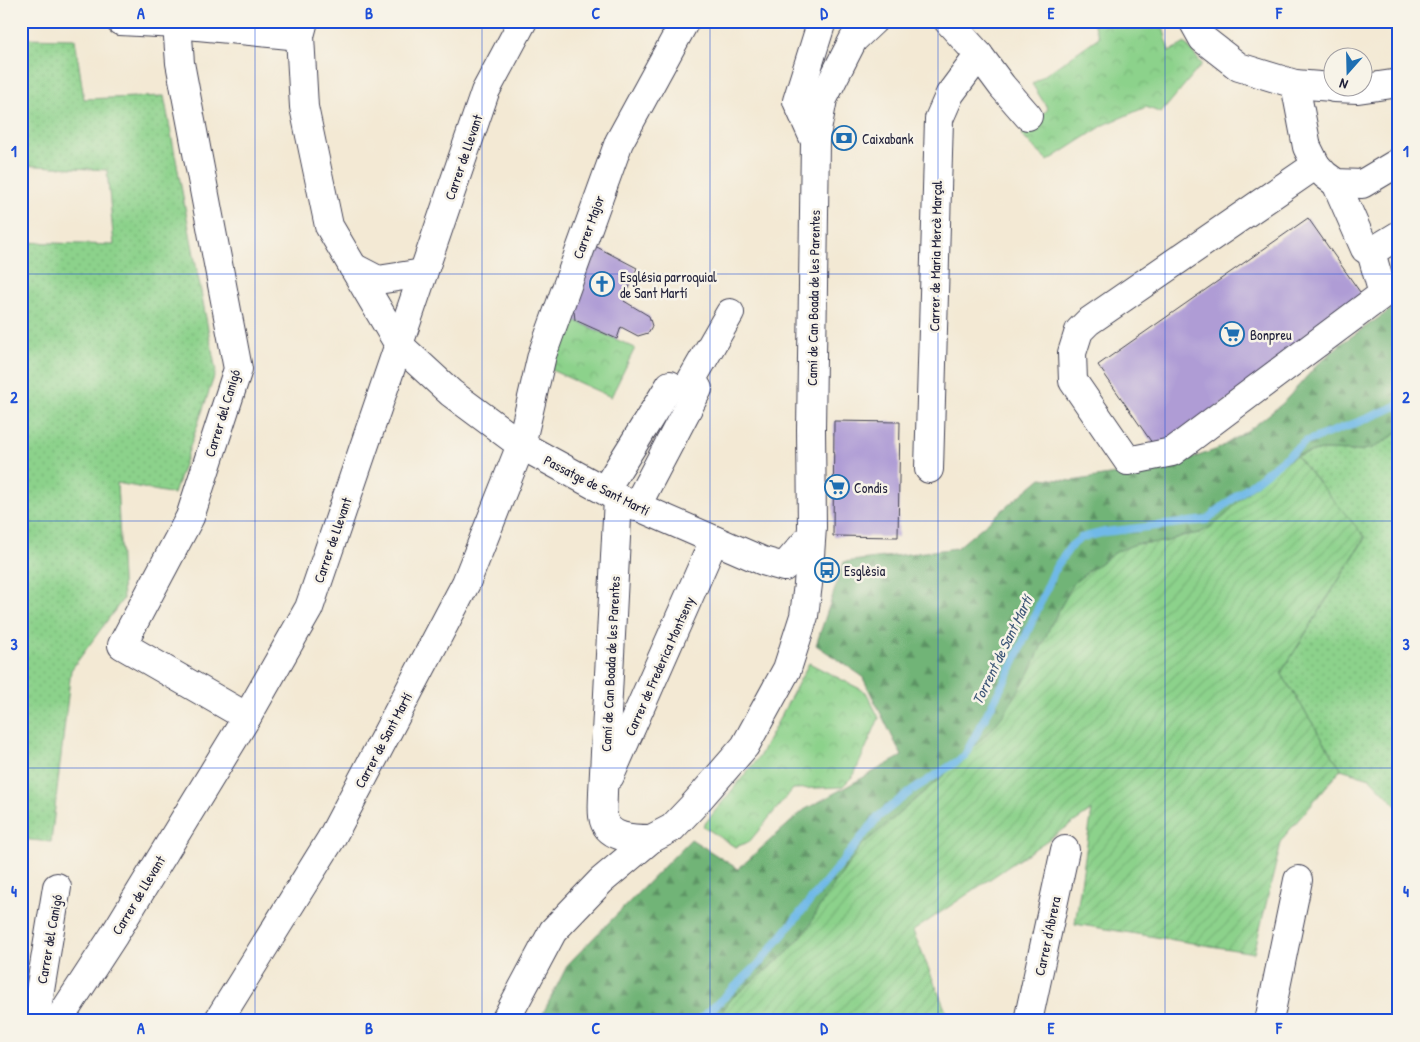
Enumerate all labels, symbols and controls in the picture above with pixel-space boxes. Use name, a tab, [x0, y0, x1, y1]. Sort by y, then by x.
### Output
text: A	[137, 2, 145, 24]
text: B	[365, 2, 373, 24]
text: C	[592, 2, 601, 24]
text: D	[820, 2, 828, 24]
text: E	[1047, 2, 1055, 24]
text: F	[1275, 2, 1283, 24]
north arrow	[1322, 48, 1372, 98]
text: N	[1336, 74, 1350, 95]
street label: Carrer de Llevant	[440, 112, 487, 202]
bank icon: Caixabank	[831, 125, 857, 151]
place label: Caixabank	[862, 129, 914, 148]
text: 1	[11, 140, 17, 162]
text: 1	[1403, 140, 1409, 162]
street label: Carrer de Maria Mercè Marçal	[924, 180, 946, 332]
street label: Carrer Major	[568, 192, 609, 262]
street label: Camí de Can Boada de les Parentes	[802, 210, 824, 386]
place label: Església parroquial de Sant Martí	[620, 267, 717, 302]
church icon: Església parroquial de Sant Martí	[589, 271, 615, 297]
supermarket icon: Bonpreu	[1219, 321, 1245, 347]
place label: Bonpreu	[1250, 325, 1292, 345]
street label: Carrer del Canigó	[200, 367, 245, 459]
text: 2	[10, 386, 18, 408]
text: 2	[1402, 386, 1410, 408]
street label: Passatge de Sant Martí	[541, 450, 653, 521]
supermarket icon: Condis	[824, 474, 850, 500]
place label: Condis	[854, 478, 888, 497]
street label: Carrer de Llevant	[309, 495, 356, 585]
bus stop icon: Esglèsia	[814, 557, 840, 583]
place label: Esglèsia	[844, 561, 886, 581]
street label: Camí de Can Boada de les Parentes	[596, 576, 624, 752]
water label: Torrent de Sant Martí	[967, 590, 1039, 708]
street label: Carrer de Frederica Montseny	[620, 593, 699, 739]
text: 3	[10, 633, 18, 655]
text: 3	[1402, 633, 1410, 655]
street label: Carrer de Sant Martí	[350, 689, 416, 791]
street label: Carrer de Llevant	[107, 852, 169, 938]
text: 4	[11, 880, 17, 902]
text: 4	[1403, 880, 1409, 902]
street label: Carrer del Canigó	[32, 892, 67, 985]
street label: Carrer d'Abrera	[1029, 894, 1065, 977]
text: A	[137, 1017, 145, 1039]
text: B	[365, 1017, 373, 1039]
text: C	[592, 1017, 601, 1039]
text: D	[820, 1017, 828, 1039]
text: E	[1047, 1017, 1055, 1039]
text: F	[1275, 1017, 1283, 1039]

